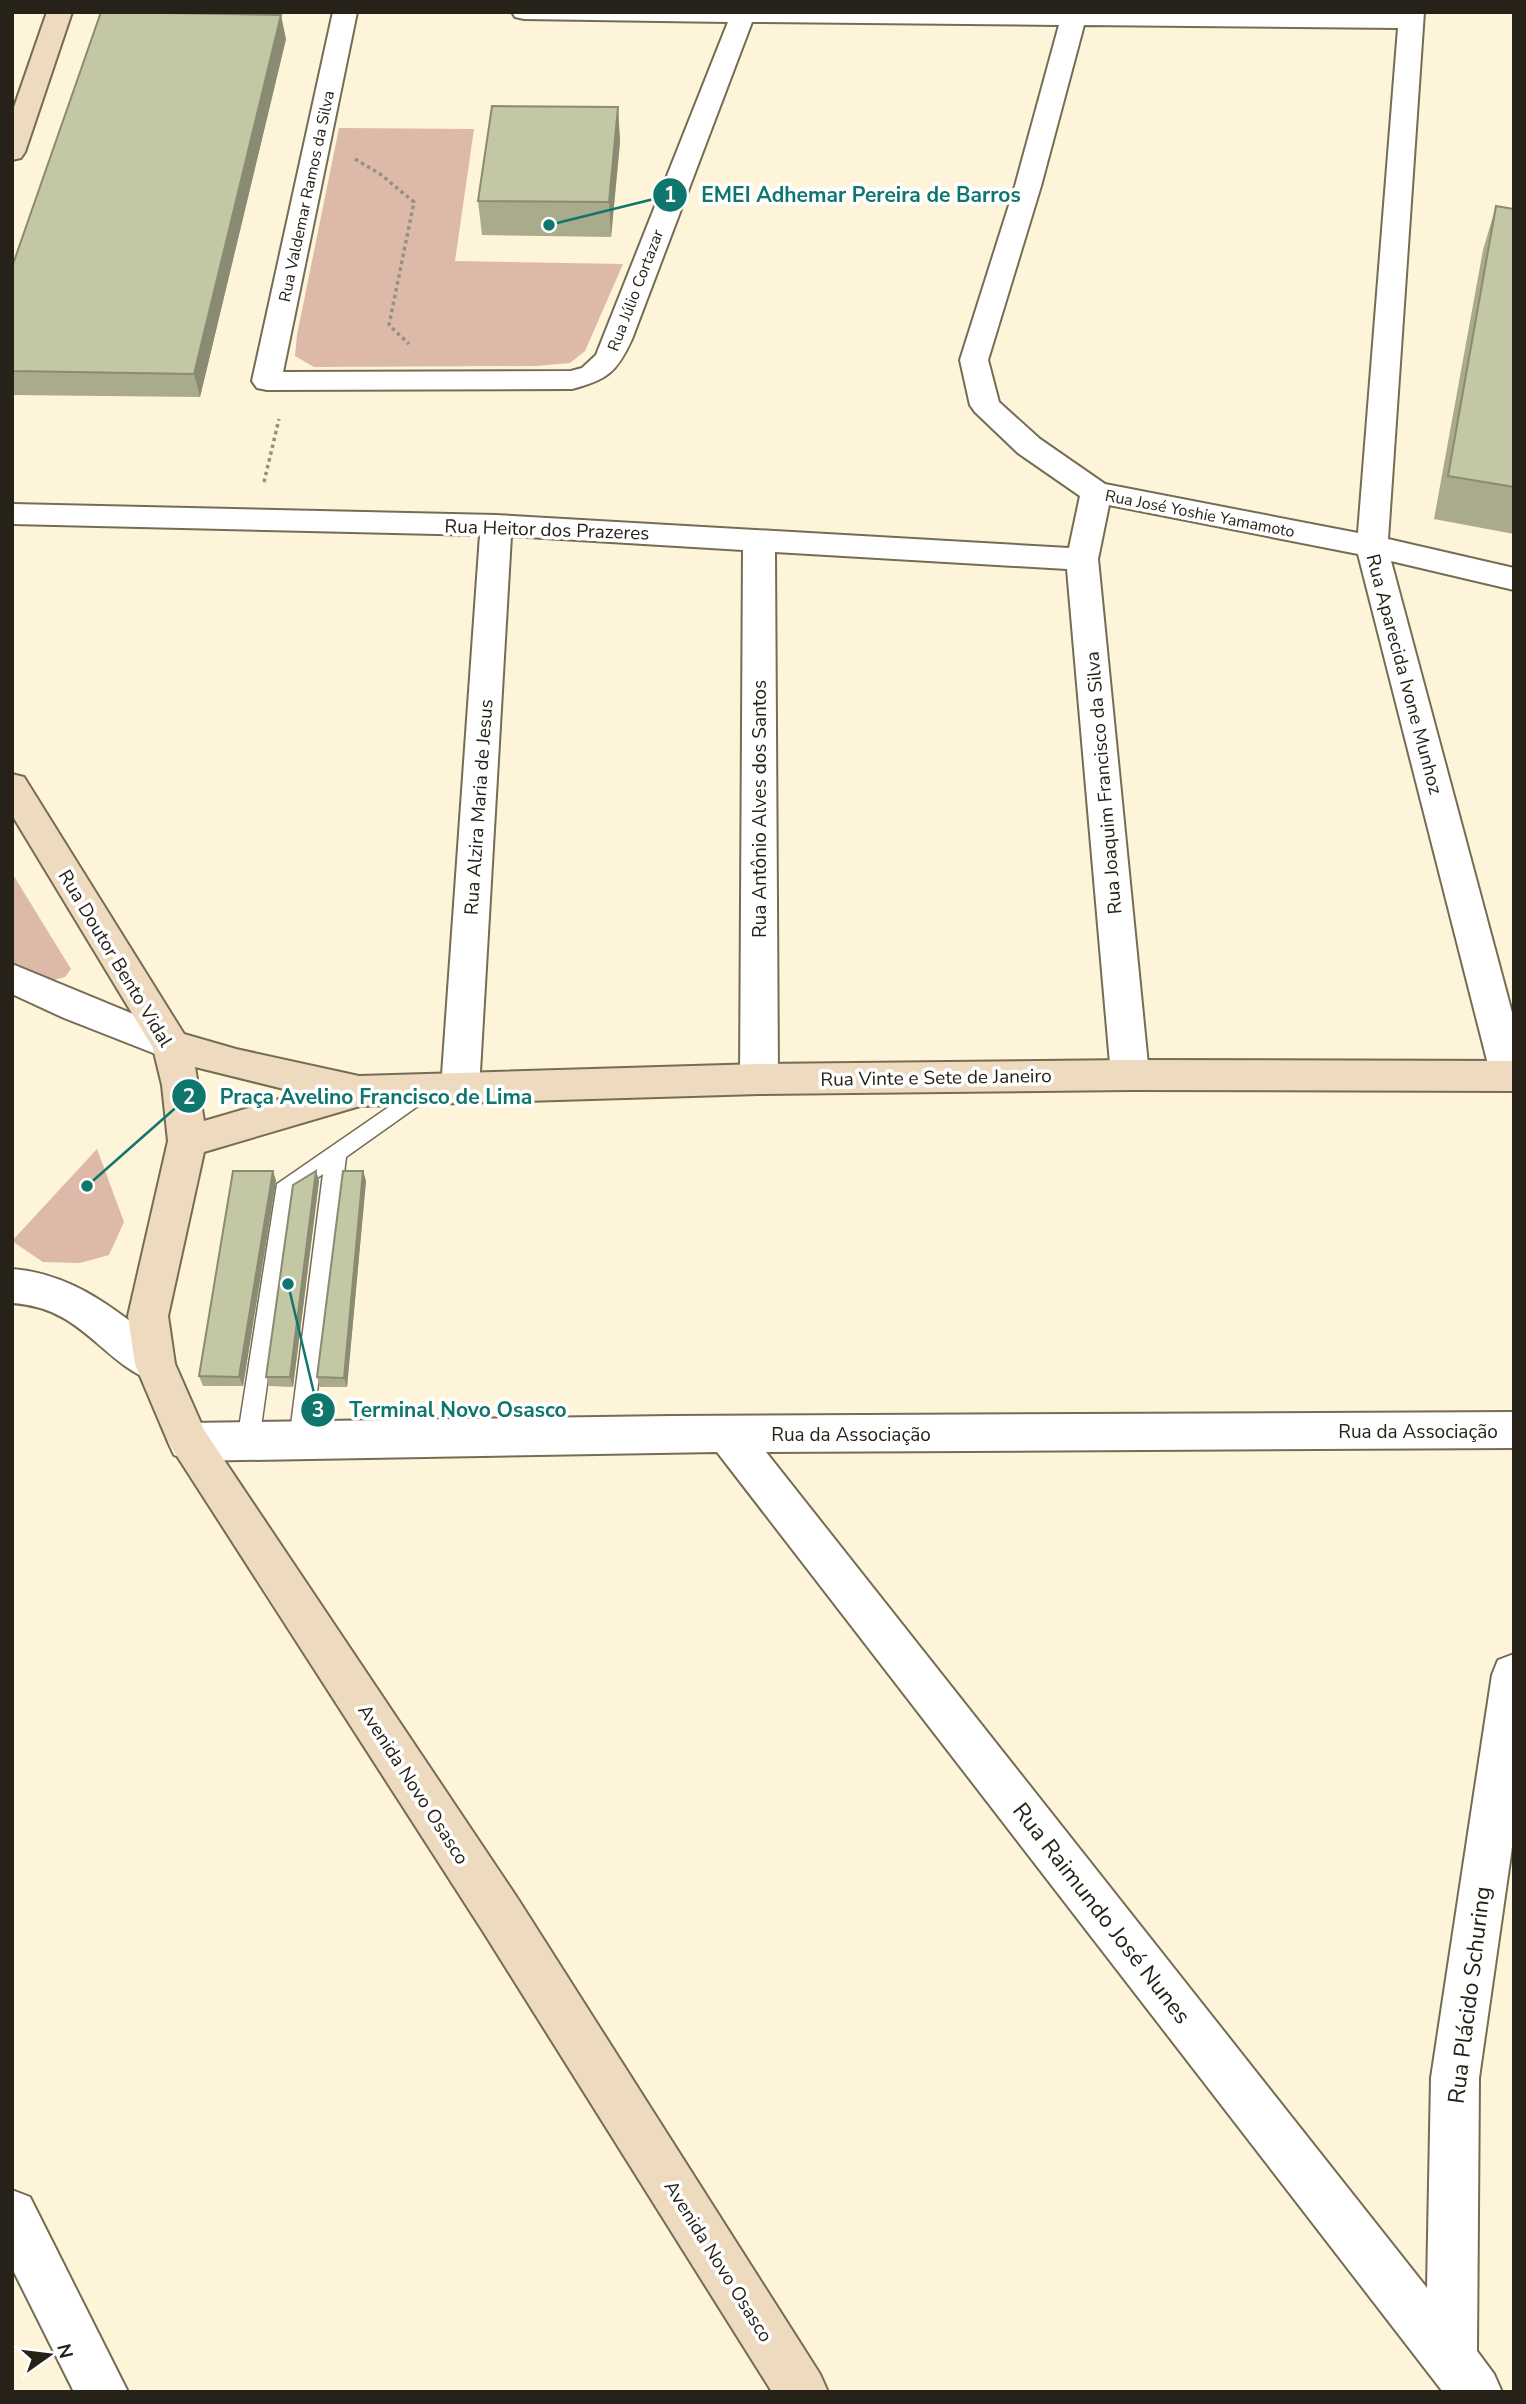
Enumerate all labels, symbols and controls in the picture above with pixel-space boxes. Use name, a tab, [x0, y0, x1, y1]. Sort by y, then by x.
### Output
street label: Rua Valdemar Ramos da Silva	[274, 89, 340, 304]
callout: EMEI Adhemar Pereira de Barros	[652, 174, 1034, 216]
text: 1	[664, 181, 676, 209]
text: EMEI Adhemar Pereira de Barros	[701, 181, 1021, 209]
street label: Rua Júlio Cortazar	[603, 226, 669, 354]
street label: Rua José Yoshie Yamamoto	[1103, 485, 1297, 543]
street label: Rua Heitor dos Prazeres	[444, 513, 650, 547]
street label: Rua Aparecida Ivone Munhoz	[1359, 551, 1449, 798]
street label: Rua Joaquim Francisco da Silva	[1080, 650, 1128, 915]
street label: Rua Antônio Alves dos Santos	[747, 680, 773, 938]
street label: Rua Alzira Maria de Jesus	[458, 698, 500, 916]
street label: Rua Doutor Bento Vidal	[52, 865, 179, 1052]
street label: Rua Vinte e Sete de Janeiro	[820, 1063, 1052, 1093]
callout: Praça Avelino Francisco de Lima	[171, 1075, 547, 1117]
text: 2	[183, 1083, 195, 1111]
text: Praça Avelino Francisco de Lima	[220, 1083, 532, 1111]
callout: Terminal Novo Osasco	[301, 1389, 581, 1431]
text: 3	[312, 1396, 324, 1424]
text: Terminal Novo Osasco	[349, 1396, 567, 1424]
street label: Rua da Associação	[1338, 1419, 1498, 1445]
street label: Rua da Associação	[771, 1422, 931, 1448]
street label: Avenida Novo Osasco	[352, 1699, 475, 1870]
street label: Rua Raimundo José Nunes	[1005, 1796, 1198, 2030]
street label: Rua Plácido Schuring	[1441, 1885, 1498, 2106]
street label: Avenida Novo Osasco	[658, 2176, 778, 2347]
north arrow	[14, 2320, 84, 2390]
text: N	[50, 2341, 79, 2361]

